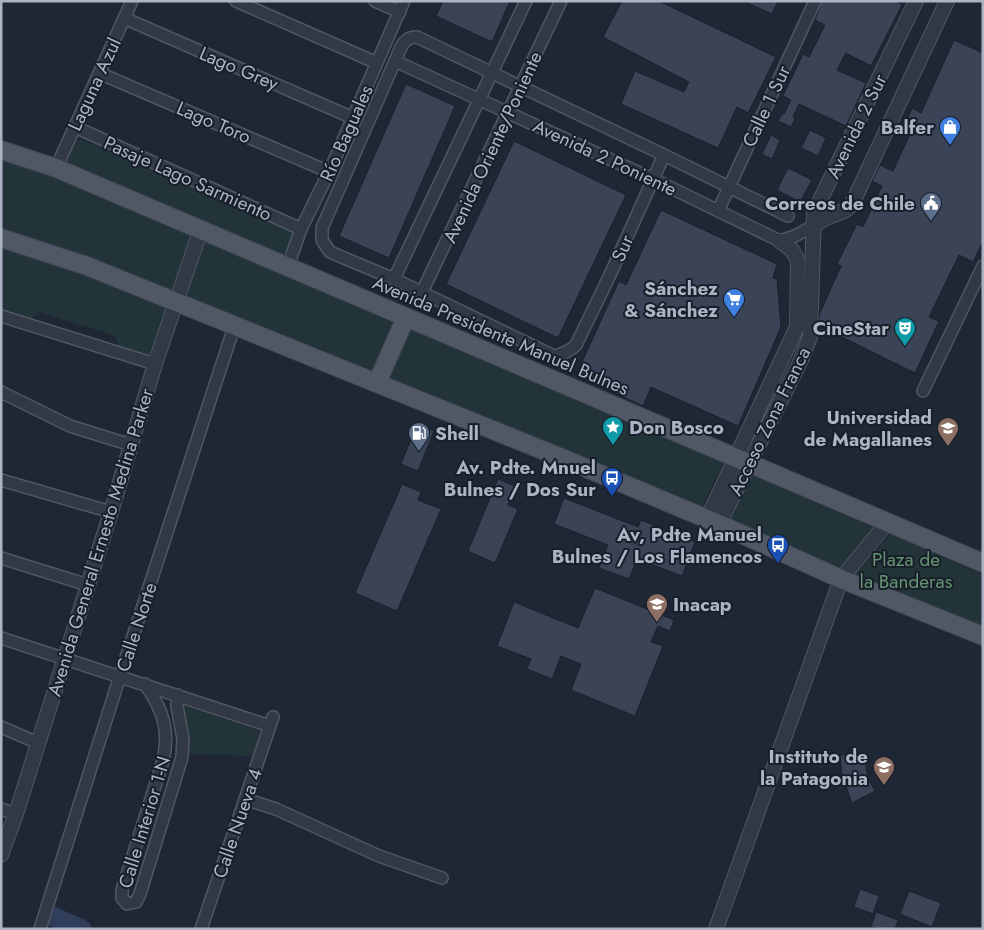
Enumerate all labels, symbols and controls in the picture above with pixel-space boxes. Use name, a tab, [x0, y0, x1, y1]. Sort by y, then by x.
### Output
street label: Laguna Azul	[61, 33, 128, 135]
street label: Lago Grey	[195, 40, 283, 97]
street label: Avenida Oriente/Poniente	[436, 47, 549, 247]
street label: Calle 1 Sur	[736, 60, 797, 152]
street label: Avenida 2 Sur	[819, 69, 894, 183]
street label: Río Baguales	[313, 80, 380, 186]
street label: Lago Toro	[172, 95, 255, 150]
street label: Avenida 2 Poniente	[528, 112, 681, 203]
place label: Balfer	[881, 114, 934, 141]
shop icon: Balfer	[938, 115, 962, 146]
street label: Pasaje Lago Sarmiento	[100, 129, 276, 228]
place label: Correos de Chile	[765, 190, 915, 217]
public building icon: Correos de Chile	[919, 191, 943, 222]
street label: Sur	[605, 230, 640, 266]
street label: Avenida Presidente Manuel Bulnes	[368, 269, 633, 402]
place label: Sánchez & Sánchez	[624, 275, 718, 324]
supermarket icon: Sánchez & Sánchez	[722, 287, 746, 318]
place label: CineStar	[813, 315, 889, 342]
theatre icon: CineStar	[893, 316, 917, 347]
street label: Acceso Zona Franca	[722, 342, 817, 500]
street label: Avenida General Ernesto Medina Parker	[41, 384, 160, 699]
place label: Universidad de Magallanes	[804, 404, 932, 453]
place label: Don Bosco	[629, 414, 724, 441]
place icon: Don Bosco	[601, 415, 625, 446]
school or university icon: Universidad de Magallanes	[936, 416, 960, 447]
place label: Shell	[435, 420, 479, 447]
fuel station icon: Shell	[407, 421, 431, 452]
place label: Av. Pdte. Mnuel Bulnes / Dos Sur	[444, 454, 596, 503]
bus stop icon: Av. Pdte. Mnuel Bulnes / Dos Sur	[600, 466, 624, 497]
place label: Av, Pdte Manuel Bulnes / Los Flamencos	[552, 521, 762, 570]
bus stop icon: Av, Pdte Manuel Bulnes / Los Flamencos	[766, 533, 790, 564]
park label: Plaza de la Banderas	[860, 546, 953, 595]
street label: Calle Norte	[109, 579, 164, 675]
place label: Inacap	[673, 591, 732, 618]
school or university icon: Inacap	[645, 592, 669, 623]
place label: Instituto de la Patagonia	[760, 743, 868, 792]
street label: Calle Interior 1-N	[112, 753, 177, 891]
school or university icon: Instituto de la Patagonia	[872, 755, 896, 786]
street label: Calle Nueva 4	[206, 764, 269, 882]

